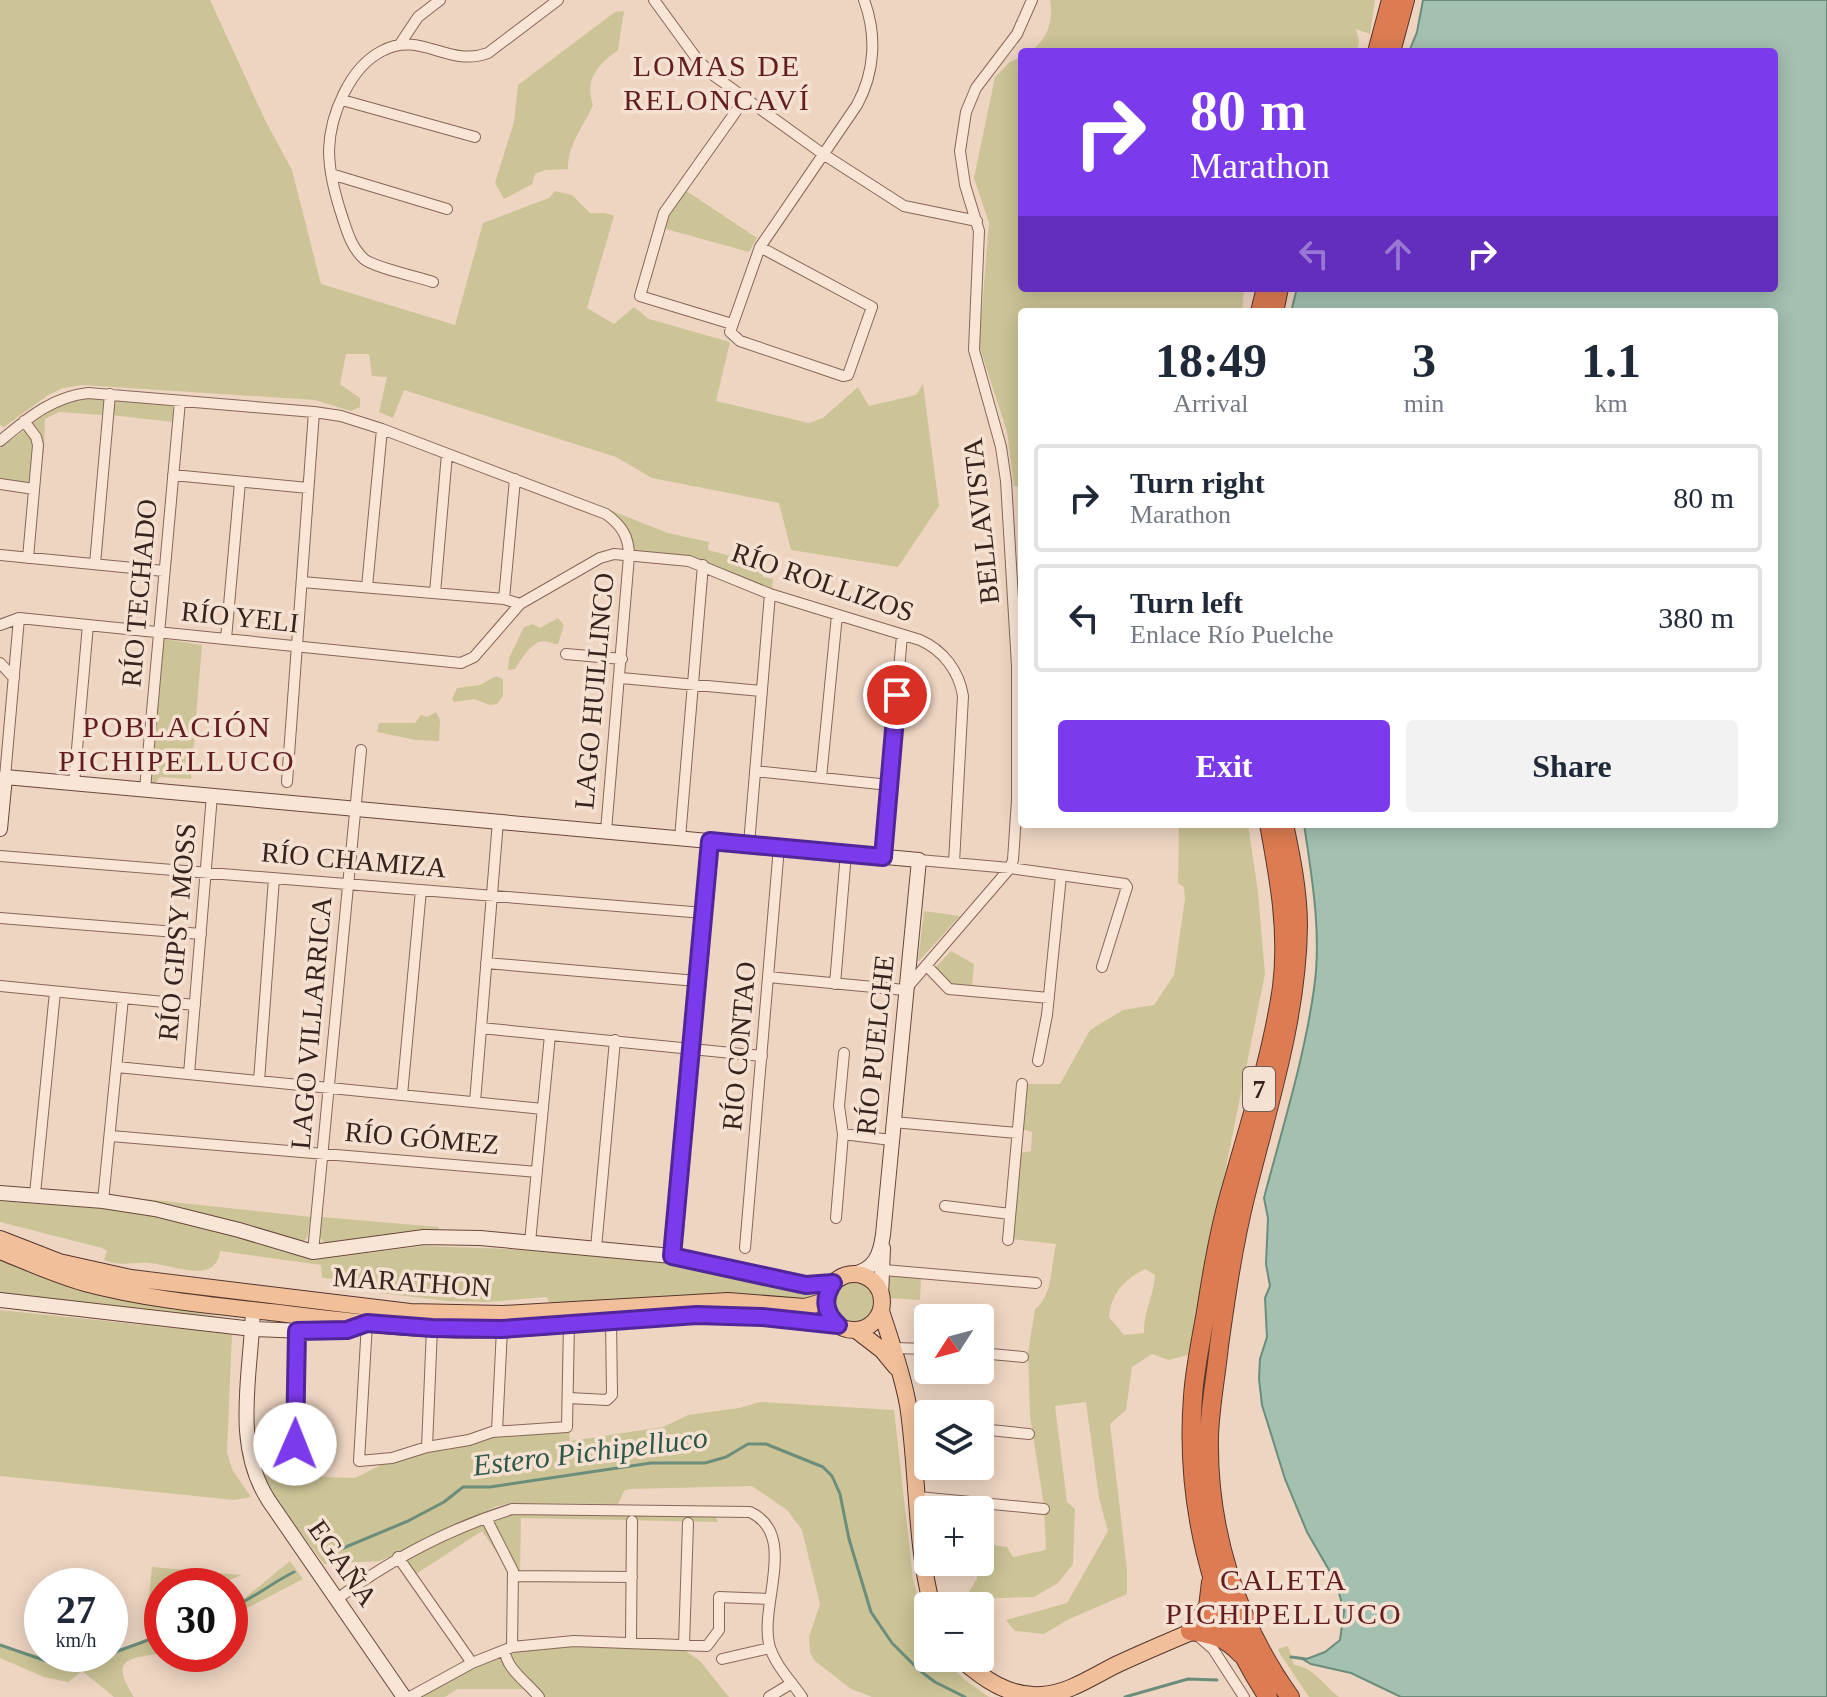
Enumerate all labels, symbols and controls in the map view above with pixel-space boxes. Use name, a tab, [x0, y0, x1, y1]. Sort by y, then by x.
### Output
district label: LOMAS DE RELONCAVÍ	[623, 49, 811, 116]
icon: right	[1058, 80, 1162, 184]
text: 80 m	[1190, 80, 1307, 142]
text: Marathon	[1190, 146, 1330, 186]
icon: left	[1292, 232, 1336, 276]
icon: ahead	[1376, 232, 1420, 276]
icon: right	[1460, 232, 1504, 276]
text: 18:49	[1155, 334, 1267, 387]
text: 3	[1412, 334, 1436, 387]
text: 1.1	[1581, 334, 1641, 387]
text: Arrival	[1173, 389, 1248, 418]
text: min	[1404, 389, 1444, 418]
text: km	[1594, 389, 1628, 418]
street label: BELLAVISTA	[957, 436, 1005, 606]
text: Turn right	[1130, 466, 1265, 499]
icon: right	[1062, 476, 1106, 520]
text: 80 m	[1673, 481, 1734, 514]
street label: RÍO TECHADO	[115, 498, 163, 688]
text: Marathon	[1130, 500, 1231, 529]
street label: RÍO ROLLIZOS	[728, 536, 918, 628]
street label: LAGO HUILLINCO	[568, 572, 620, 810]
text: Turn left	[1130, 586, 1243, 619]
street label: RÍO YELI	[180, 595, 300, 639]
icon: left	[1062, 596, 1106, 640]
text: 380 m	[1658, 601, 1734, 634]
text: Enlace Río Puelche	[1130, 620, 1334, 649]
pin	[863, 661, 931, 729]
icon: arrive	[875, 673, 919, 717]
district label: POBLACIÓN PICHIPELLUCO	[58, 710, 296, 777]
button: Exit	[1058, 720, 1390, 812]
button: Share	[1406, 720, 1738, 812]
street label: RÍO GIPSY MOSS	[152, 822, 202, 1042]
street label: RÍO CHAMIZA	[260, 836, 449, 884]
street label: LAGO VILLARRICA	[284, 894, 338, 1151]
street label: RÍO PUELCHE	[850, 953, 900, 1137]
street label: RÍO CONTAO	[716, 960, 762, 1132]
road number: 7	[1243, 1067, 1275, 1111]
street label: RÍO GÓMEZ	[344, 1116, 500, 1160]
street label: MARATHON	[332, 1261, 492, 1303]
north arrow	[914, 1304, 994, 1384]
map controls	[914, 1304, 994, 1672]
button: layers	[914, 1400, 994, 1480]
position arrow	[253, 1402, 337, 1486]
water label: Estero Pichipelluco	[470, 1420, 709, 1482]
button: +	[914, 1496, 994, 1576]
street label: EGAÑA	[302, 1514, 384, 1613]
district label: CALETA PICHIPELLUCO	[1165, 1563, 1403, 1630]
speed limit sign: 30	[144, 1568, 248, 1672]
text: 27	[56, 1587, 96, 1632]
button: −	[914, 1592, 994, 1672]
text: km/h	[55, 1629, 97, 1651]

